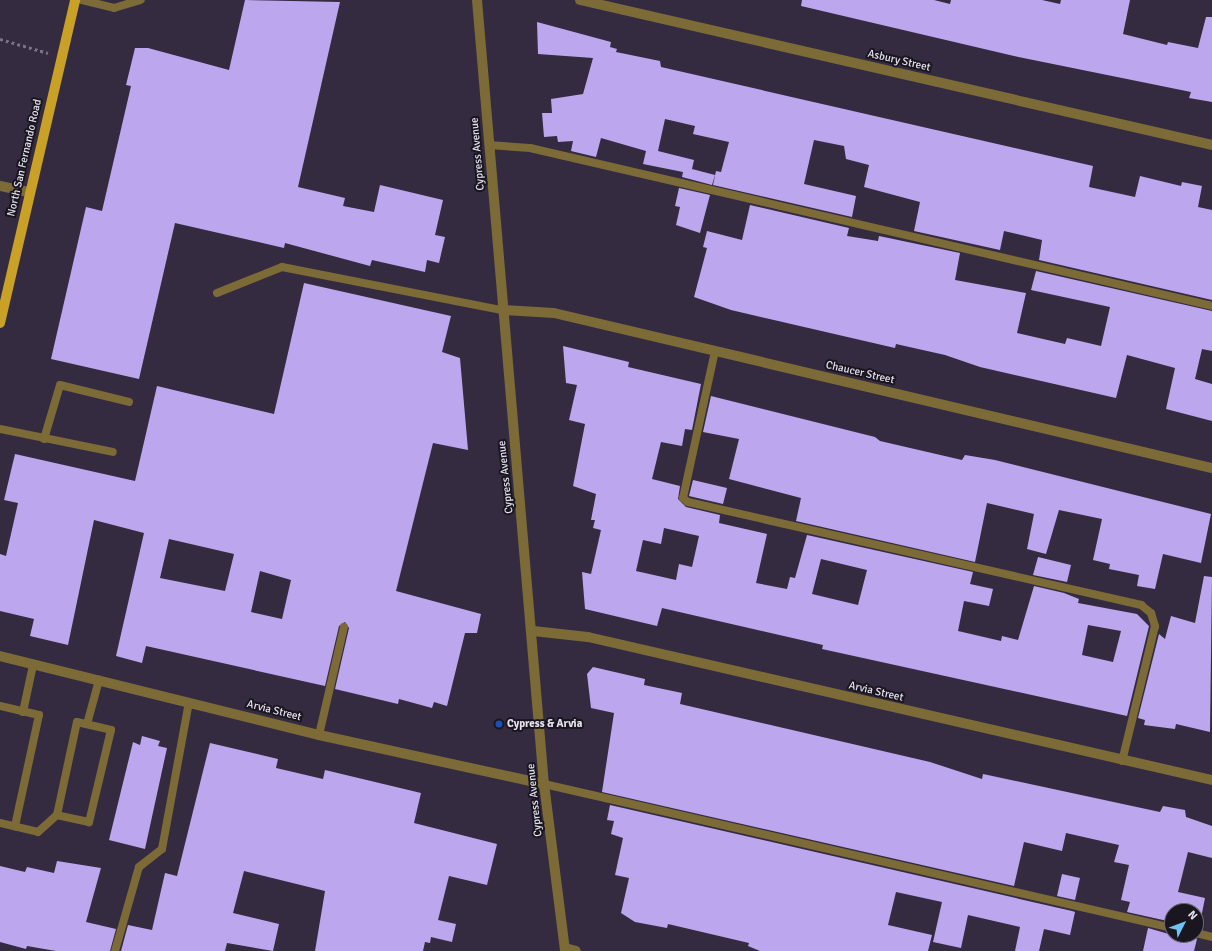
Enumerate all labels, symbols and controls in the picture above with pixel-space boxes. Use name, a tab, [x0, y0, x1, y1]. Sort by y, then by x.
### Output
street label: Asbury Street	[866, 47, 932, 75]
street label: North San Fernando Road	[5, 98, 45, 218]
street label: Cypress Avenue	[468, 117, 488, 191]
street label: Chaucer Street	[824, 359, 896, 387]
street label: Cypress Avenue	[496, 440, 516, 514]
street label: Arvia Street	[847, 679, 905, 705]
street label: Arvia Street	[245, 698, 303, 724]
place label: Cypress & Arvia	[507, 717, 582, 731]
marker: Cypress & Arvia	[494, 719, 504, 729]
street label: Cypress Avenue	[525, 763, 545, 837]
north arrow	[1164, 903, 1204, 943]
text: N	[1185, 908, 1200, 922]

